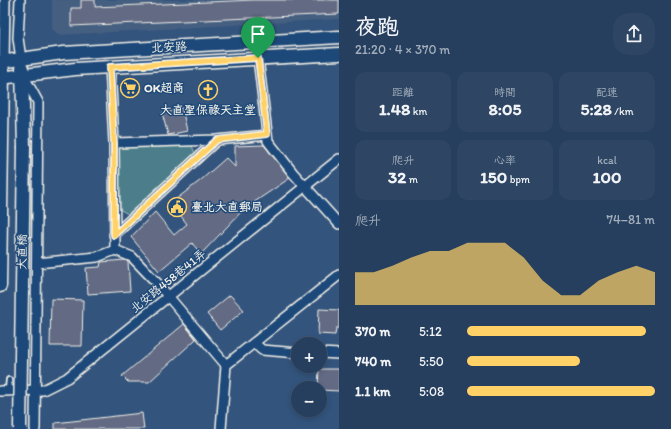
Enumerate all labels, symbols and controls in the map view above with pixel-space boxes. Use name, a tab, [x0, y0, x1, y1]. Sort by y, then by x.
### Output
text: 夜跑	[355, 13, 399, 40]
button: share	[613, 13, 655, 55]
pin	[241, 17, 275, 58]
icon: arrive	[247, 23, 269, 45]
street label: 北安路	[151, 39, 187, 55]
text: 21:20 · 4 × 370 m	[355, 42, 450, 57]
supermarket icon: OK超商	[119, 77, 141, 99]
church icon: 大直聖保祿天主堂	[197, 79, 219, 101]
place label: OK超商	[144, 81, 184, 95]
text: 距離	[392, 86, 414, 99]
text: 時間	[494, 86, 516, 99]
text: 配速	[596, 86, 618, 99]
text: 1.48	[379, 99, 410, 119]
text: 8:05	[489, 99, 521, 119]
text: 5:28	[580, 99, 612, 119]
place label: 大直聖保祿天主堂	[160, 103, 256, 117]
text: km	[410, 105, 427, 118]
text: /km	[612, 105, 634, 118]
text: 爬升	[392, 154, 414, 167]
text: 心率	[494, 154, 516, 167]
text: kcal	[597, 154, 617, 167]
text: 32	[388, 167, 406, 187]
text: 150	[480, 167, 507, 187]
text: 100	[593, 167, 621, 187]
text: m	[406, 173, 418, 186]
text: bpm	[507, 173, 530, 186]
public building icon: 臺北大直郵局	[166, 196, 188, 218]
place label: 臺北大直郵局	[191, 200, 263, 214]
text: 74–81 m	[606, 212, 655, 227]
text: 爬升	[355, 213, 381, 228]
street label: 大直橋	[15, 234, 29, 270]
street label: 北安路458巷41弄	[128, 246, 208, 316]
text: 370 m	[355, 324, 390, 339]
text: 5:12	[419, 324, 442, 339]
map controls	[291, 337, 327, 417]
button: +	[291, 337, 327, 373]
text: 740 m	[355, 354, 391, 369]
text: 5:50	[419, 354, 444, 369]
button: −	[291, 381, 327, 417]
text: 1.1 km	[355, 384, 390, 399]
text: 5:08	[419, 384, 444, 399]

